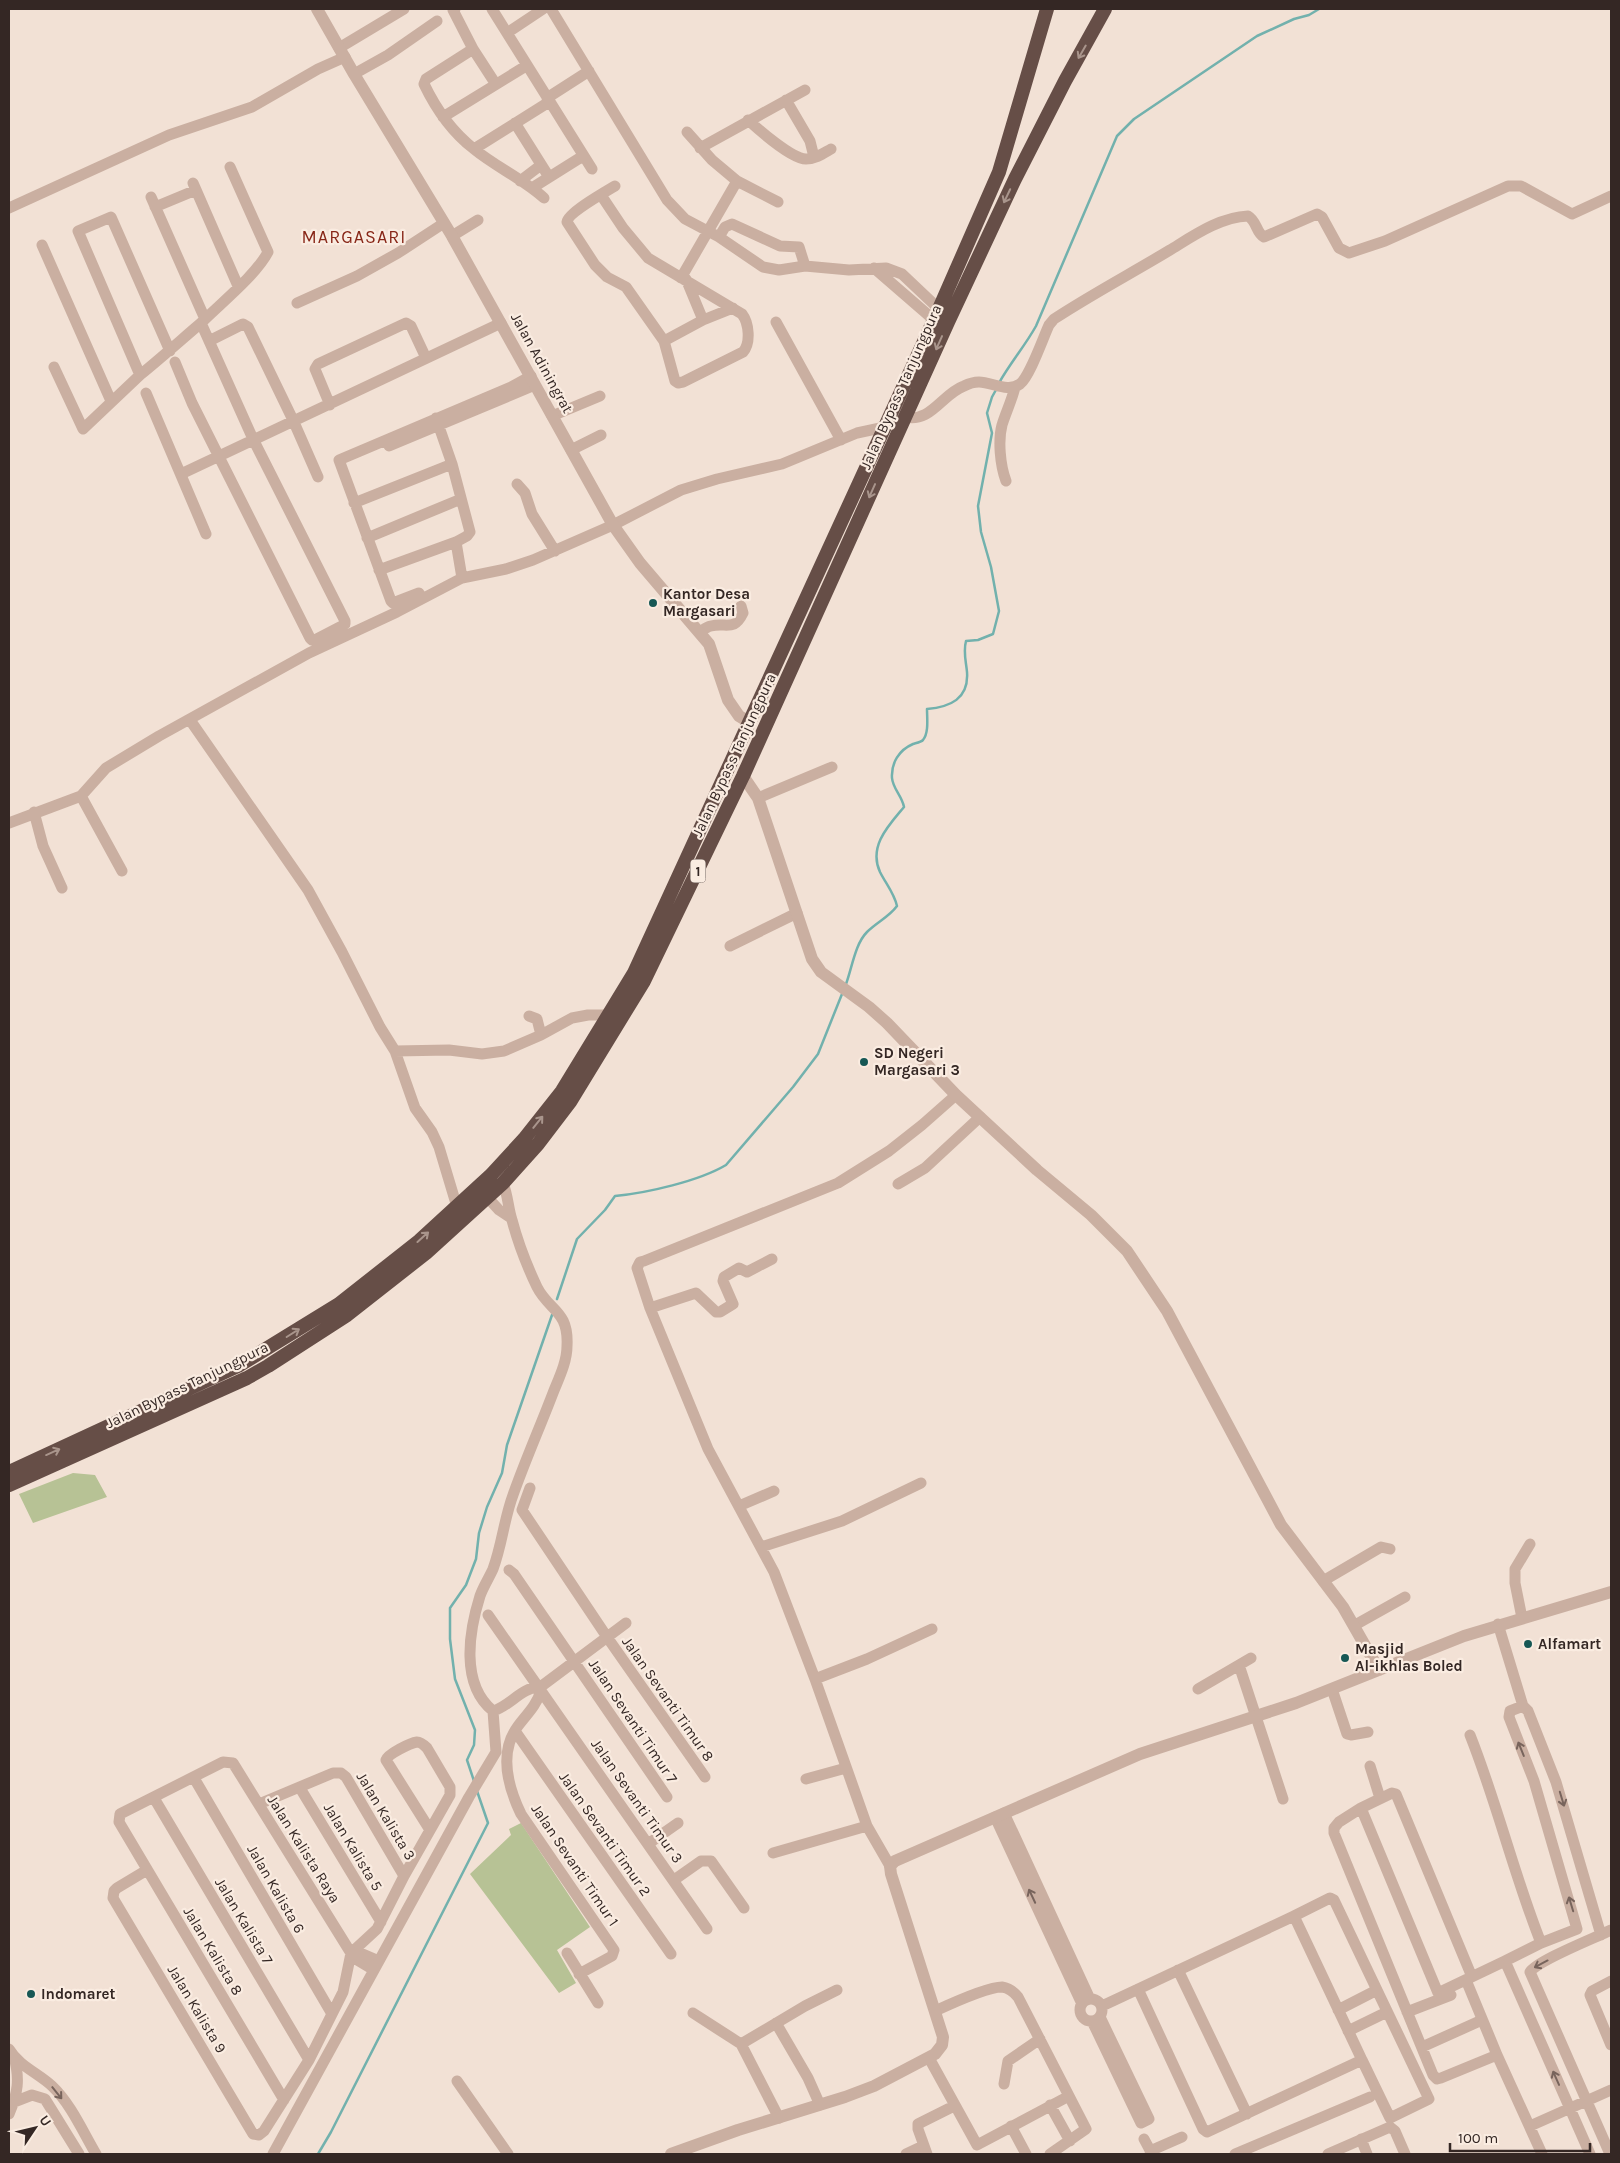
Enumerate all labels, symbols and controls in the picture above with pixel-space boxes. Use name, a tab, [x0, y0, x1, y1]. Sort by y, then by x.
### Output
one-way arrow	[1077, 44, 1087, 58]
one-way arrow	[1002, 188, 1012, 203]
district label: MARGASARI	[302, 226, 406, 248]
street label: Jalan Bypass Tanjungpura	[856, 302, 946, 472]
street label: Jalan Adiningrat	[507, 310, 577, 417]
one-way arrow	[933, 335, 943, 350]
one-way arrow	[866, 483, 876, 498]
place label: Kantor Desa Margasari	[663, 585, 750, 620]
marker: Kantor Desa Margasari	[647, 597, 659, 609]
street label: Jalan Bypass Tanjungpura	[688, 670, 780, 840]
road number: 1	[690, 859, 706, 882]
place label: SD Negeri Margasari 3	[874, 1044, 960, 1079]
marker: SD Negeri Margasari 3	[858, 1056, 870, 1068]
one-way arrow	[532, 1116, 543, 1129]
one-way arrow	[417, 1231, 430, 1243]
one-way arrow	[285, 1328, 299, 1338]
street label: Jalan Bypass Tanjungpura	[103, 1338, 271, 1432]
one-way arrow	[45, 1446, 60, 1456]
street label: Jalan Sevanti Timur 8	[618, 1633, 718, 1765]
place label: Alfamart	[1538, 1635, 1601, 1653]
marker: Alfamart	[1522, 1638, 1534, 1650]
place label: Masjid Al-ikhlas Boled	[1355, 1640, 1463, 1675]
marker: Masjid Al-ikhlas Boled	[1339, 1652, 1351, 1664]
street label: Jalan Sevanti Timur 7	[585, 1656, 681, 1786]
street label: Jalan Sevanti Timur 3	[587, 1735, 687, 1867]
one-way arrow	[1516, 1742, 1525, 1758]
street label: Jalan Sevanti Timur 2	[555, 1768, 655, 1900]
street label: Jalan Kalista 3	[353, 1769, 419, 1863]
one-way arrow	[1557, 1791, 1567, 1807]
street label: Jalan Kalista Raya	[264, 1792, 344, 1906]
street label: Jalan Kalista 5	[320, 1800, 386, 1894]
street label: Jalan Sevanti Timur 1	[527, 1800, 623, 1930]
street label: Jalan Kalista 6	[243, 1841, 309, 1937]
street label: Jalan Kalista 7	[211, 1874, 277, 1968]
one-way arrow	[1027, 1889, 1036, 1904]
one-way arrow	[1565, 1897, 1575, 1913]
street label: Jalan Kalista 8	[180, 1904, 246, 1998]
one-way arrow	[1534, 1959, 1549, 1969]
street label: Jalan Kalista 9	[164, 1962, 230, 2056]
place label: Indomaret	[41, 1985, 115, 2003]
marker: Indomaret	[25, 1988, 37, 2000]
one-way arrow	[1551, 2071, 1561, 2086]
one-way arrow	[52, 2086, 63, 2099]
north arrow	[10, 2103, 60, 2153]
text: U	[36, 2112, 55, 2130]
scale bar	[1450, 2120, 1590, 2152]
text: 100 m	[1458, 2129, 1498, 2147]

